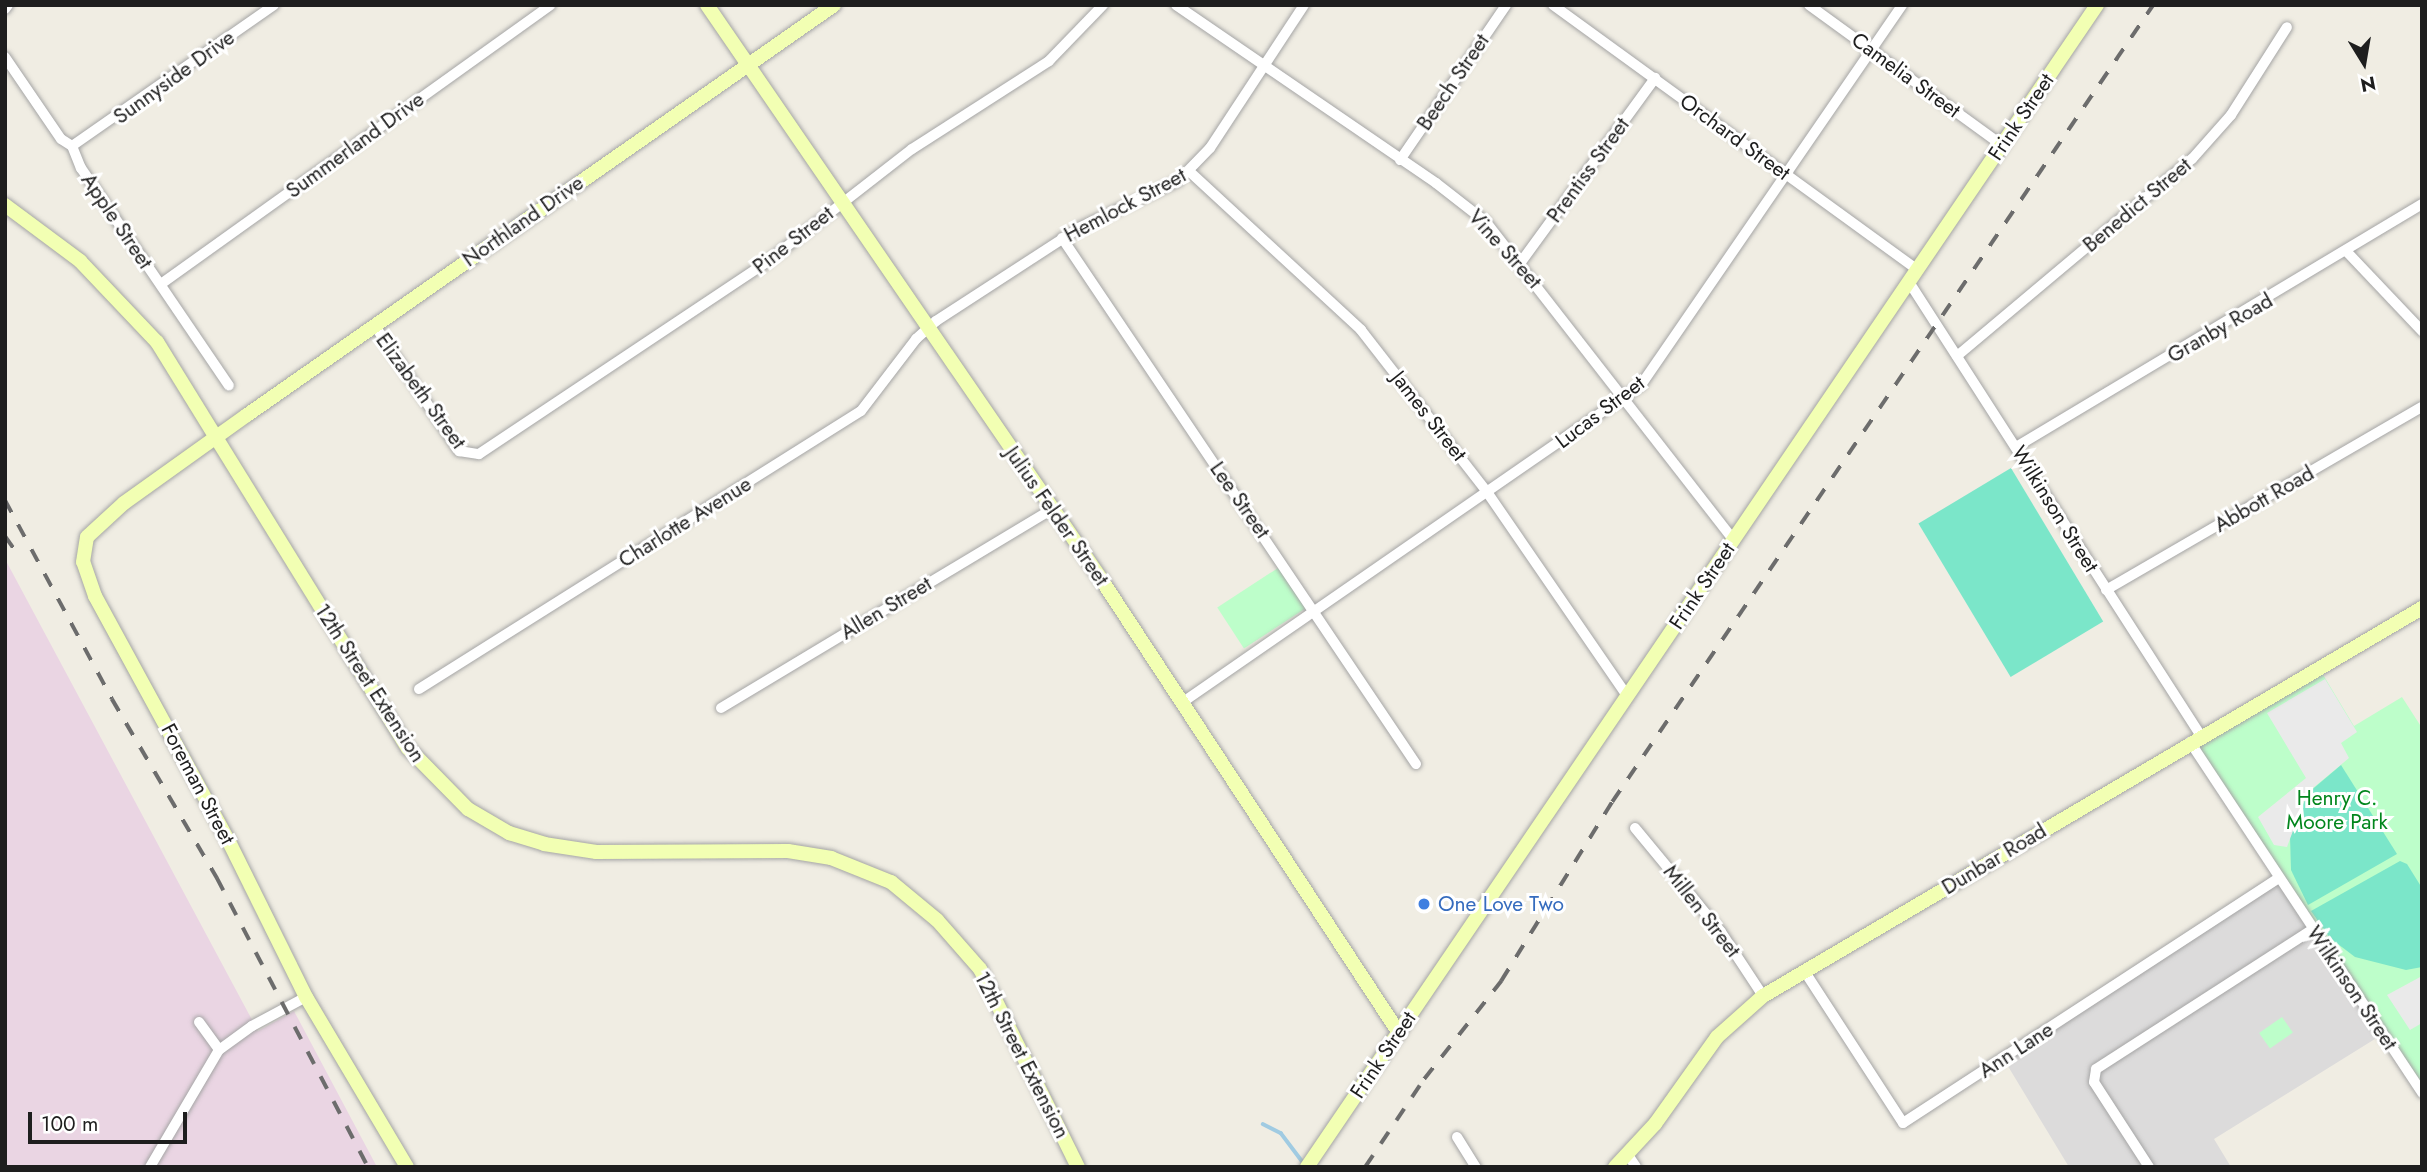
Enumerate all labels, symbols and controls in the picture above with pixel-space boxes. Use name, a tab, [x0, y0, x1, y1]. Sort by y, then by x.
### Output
street label: Sunnyside Drive	[109, 25, 239, 129]
street label: Camelia Street	[1847, 27, 1965, 123]
north arrow	[2329, 28, 2399, 98]
street label: Beech Street	[1412, 29, 1494, 135]
street label: Frink Street	[1983, 69, 2059, 165]
text: N	[2358, 69, 2378, 99]
street label: Summerland Drive	[281, 87, 429, 203]
street label: Orchard Street	[1675, 89, 1795, 185]
street label: Prentiss Street	[1541, 113, 1635, 227]
street label: Benedict Street	[2078, 153, 2196, 257]
street label: Hemlock Street	[1060, 162, 1190, 248]
street label: Apple Street	[76, 168, 158, 274]
street label: Northland Drive	[458, 170, 588, 272]
street label: Pine Street	[748, 201, 838, 279]
street label: Vine Street	[1463, 204, 1547, 294]
street label: Granby Road	[2163, 288, 2277, 368]
street label: Elizabeth Street	[371, 328, 471, 454]
street label: James Street	[1386, 366, 1472, 466]
street label: Lucas Street	[1550, 370, 1650, 454]
street label: Wilkinson Street	[2006, 441, 2104, 577]
street label: Julius Felder Street	[1000, 442, 1114, 590]
street label: Lee Street	[1205, 457, 1275, 543]
street label: Abbott Road	[2210, 460, 2318, 538]
street label: Charlotte Avenue	[614, 471, 756, 573]
street label: Frink Street	[1664, 538, 1740, 634]
street label: Allen Street	[836, 571, 936, 645]
street label: 12th Street Extension	[309, 599, 431, 767]
street label: Foreman Street	[156, 719, 240, 849]
park label: Henry C. Moore Park	[2286, 785, 2388, 835]
street label: Dunbar Road	[1937, 818, 2051, 900]
street label: Millen Street	[1658, 860, 1746, 962]
place label: One Love Two	[1438, 891, 1564, 917]
marker: One Love Two	[1416, 896, 1432, 912]
street label: Wilkinson Street	[2301, 921, 2403, 1055]
street label: 12th Street Extension	[969, 967, 1075, 1143]
street label: Frink Street	[1345, 1007, 1421, 1103]
street label: Ann Lane	[1974, 1017, 2058, 1083]
scale bar	[32, 1098, 191, 1142]
text: 100 m	[41, 1109, 98, 1139]

